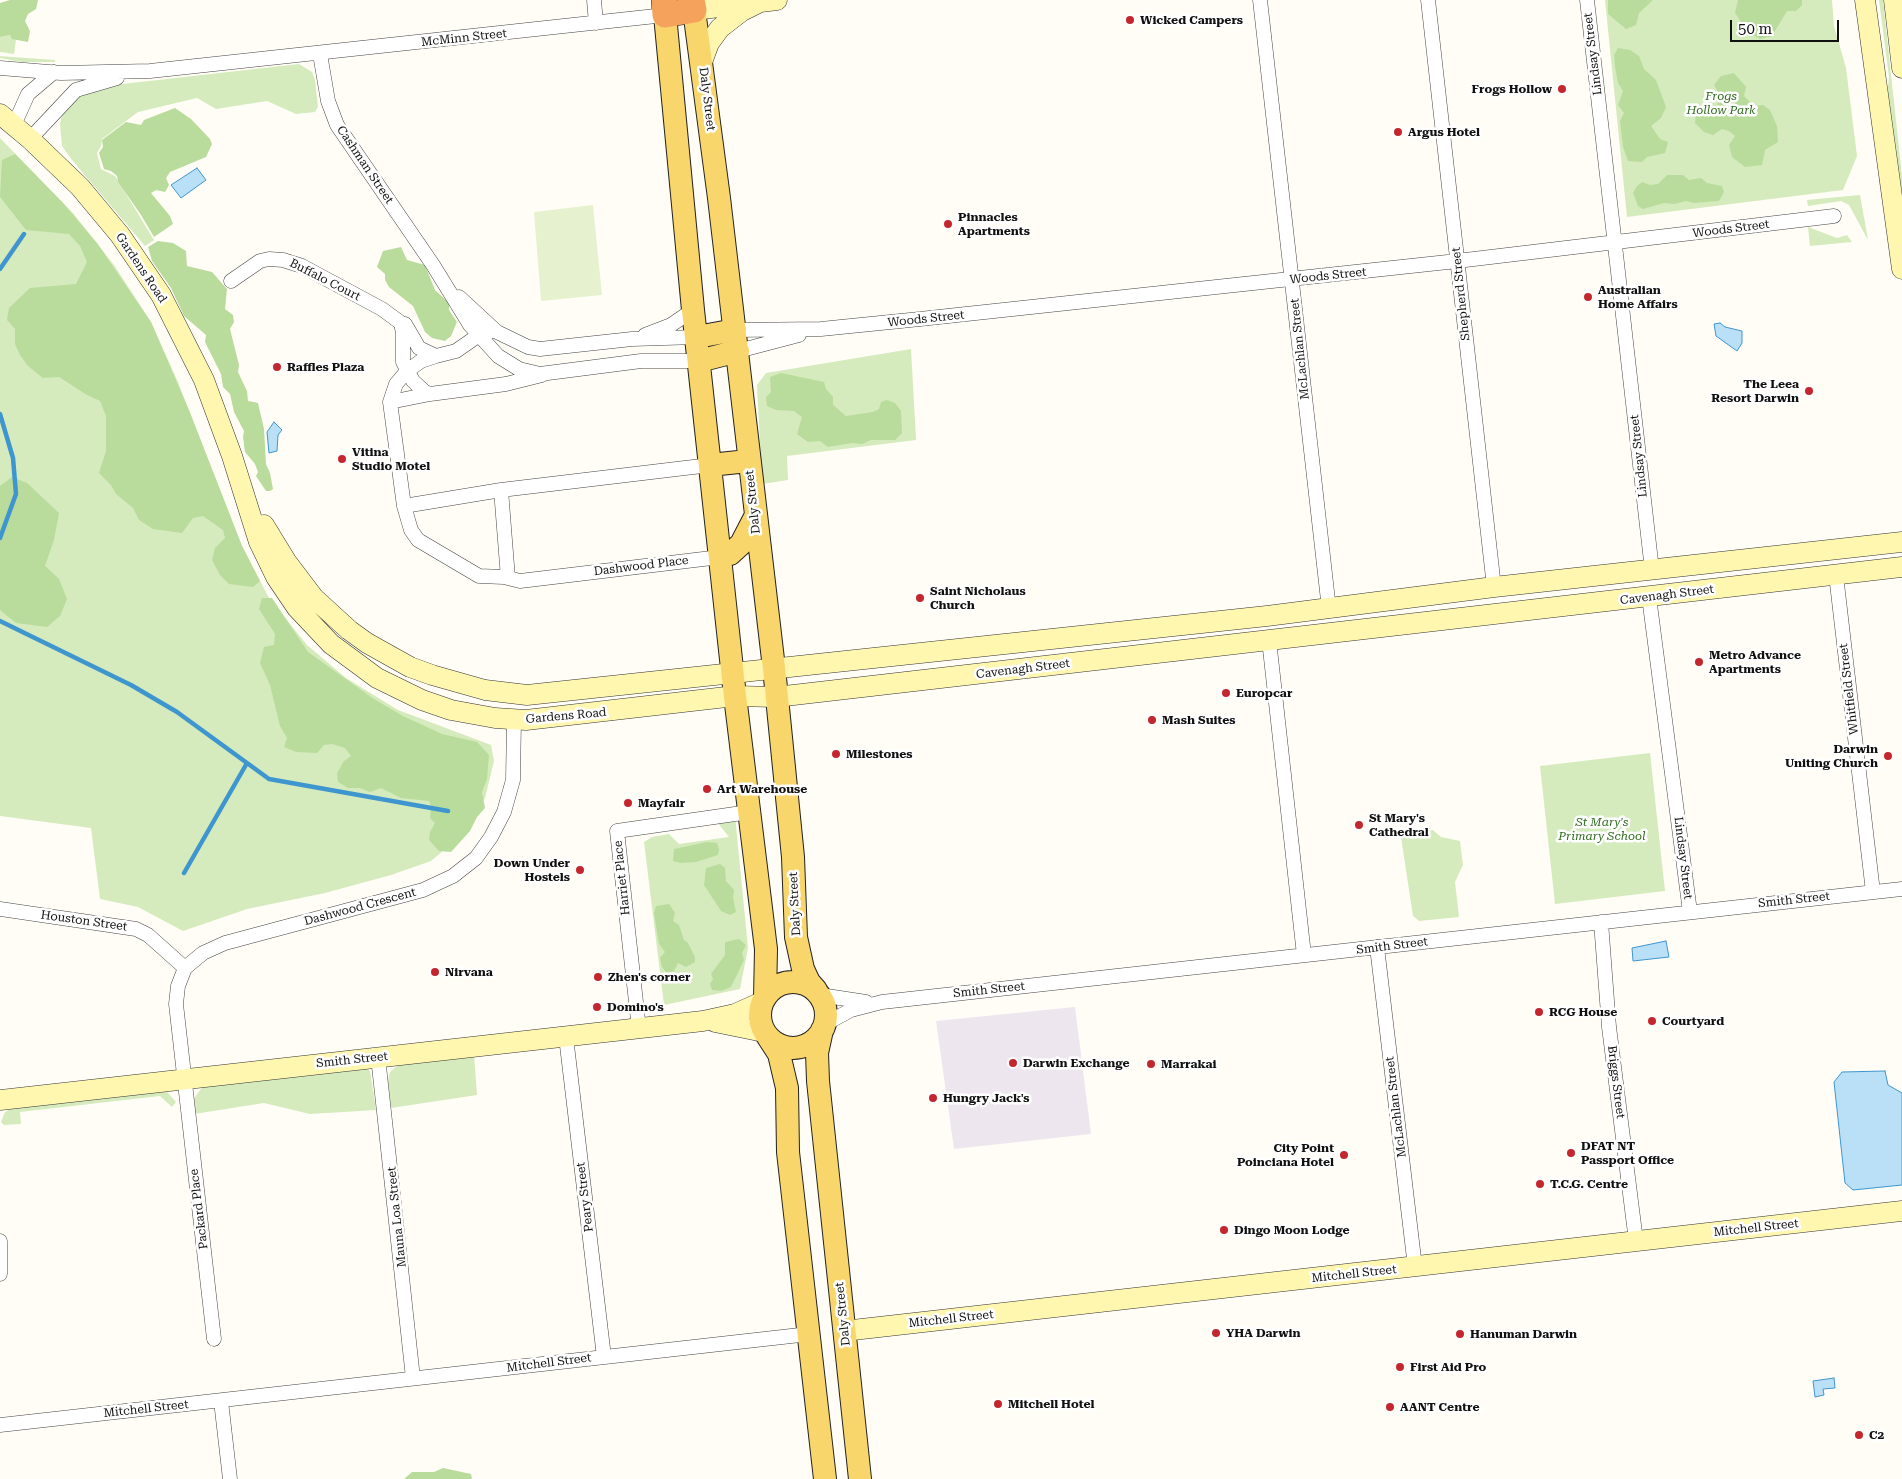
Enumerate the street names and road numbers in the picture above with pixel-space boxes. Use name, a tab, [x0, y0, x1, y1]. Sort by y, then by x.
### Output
street label: Lindsay Street	[1581, 12, 1605, 96]
street label: McMinn Street	[420, 26, 508, 50]
street label: Daly Street	[696, 66, 718, 132]
street label: Cashman Street	[334, 123, 396, 207]
street label: Woods Street	[1692, 217, 1770, 241]
street label: Gardens Road	[112, 230, 170, 306]
street label: Shepherd Street	[1449, 247, 1473, 341]
street label: Buffalo Court	[287, 256, 363, 304]
street label: Woods Street	[1289, 265, 1367, 287]
street label: McLachlan Street	[1288, 298, 1312, 400]
street label: Woods Street	[887, 308, 965, 330]
street label: Lindsay Street	[1627, 414, 1651, 498]
street label: Daly Street	[742, 469, 764, 535]
street label: Dashwood Place	[593, 553, 689, 579]
street label: Cavenagh Street	[1619, 582, 1715, 608]
street label: Whitfield Street	[1836, 643, 1862, 735]
street label: Cavenagh Street	[975, 656, 1071, 682]
street label: Gardens Road	[525, 705, 607, 727]
street label: Lindsay Street	[1671, 816, 1695, 900]
street label: Harriet Place	[611, 840, 633, 916]
street label: Daly Street	[786, 872, 804, 936]
street label: Dashwood Crescent	[302, 885, 418, 929]
street label: Smith Street	[1757, 889, 1831, 911]
street label: Houston Street	[40, 908, 128, 934]
street label: Smith Street	[1355, 934, 1429, 958]
street label: Smith Street	[952, 979, 1026, 1001]
street label: Briggs Street	[1604, 1045, 1628, 1119]
street label: Smith Street	[315, 1049, 389, 1071]
street label: McLachlan Street	[1383, 1056, 1409, 1158]
street label: Peary Street	[574, 1161, 596, 1233]
street label: Mauna Loa Street	[385, 1166, 409, 1268]
street label: Packard Place	[187, 1168, 211, 1250]
street label: Mitchell Street	[1713, 1216, 1799, 1240]
street label: Mitchell Street	[1311, 1262, 1397, 1286]
street label: Daly Street	[832, 1281, 854, 1347]
street label: Mitchell Street	[908, 1307, 994, 1331]
street label: Mitchell Street	[506, 1351, 592, 1375]
street label: Mitchell Street	[103, 1397, 189, 1421]

